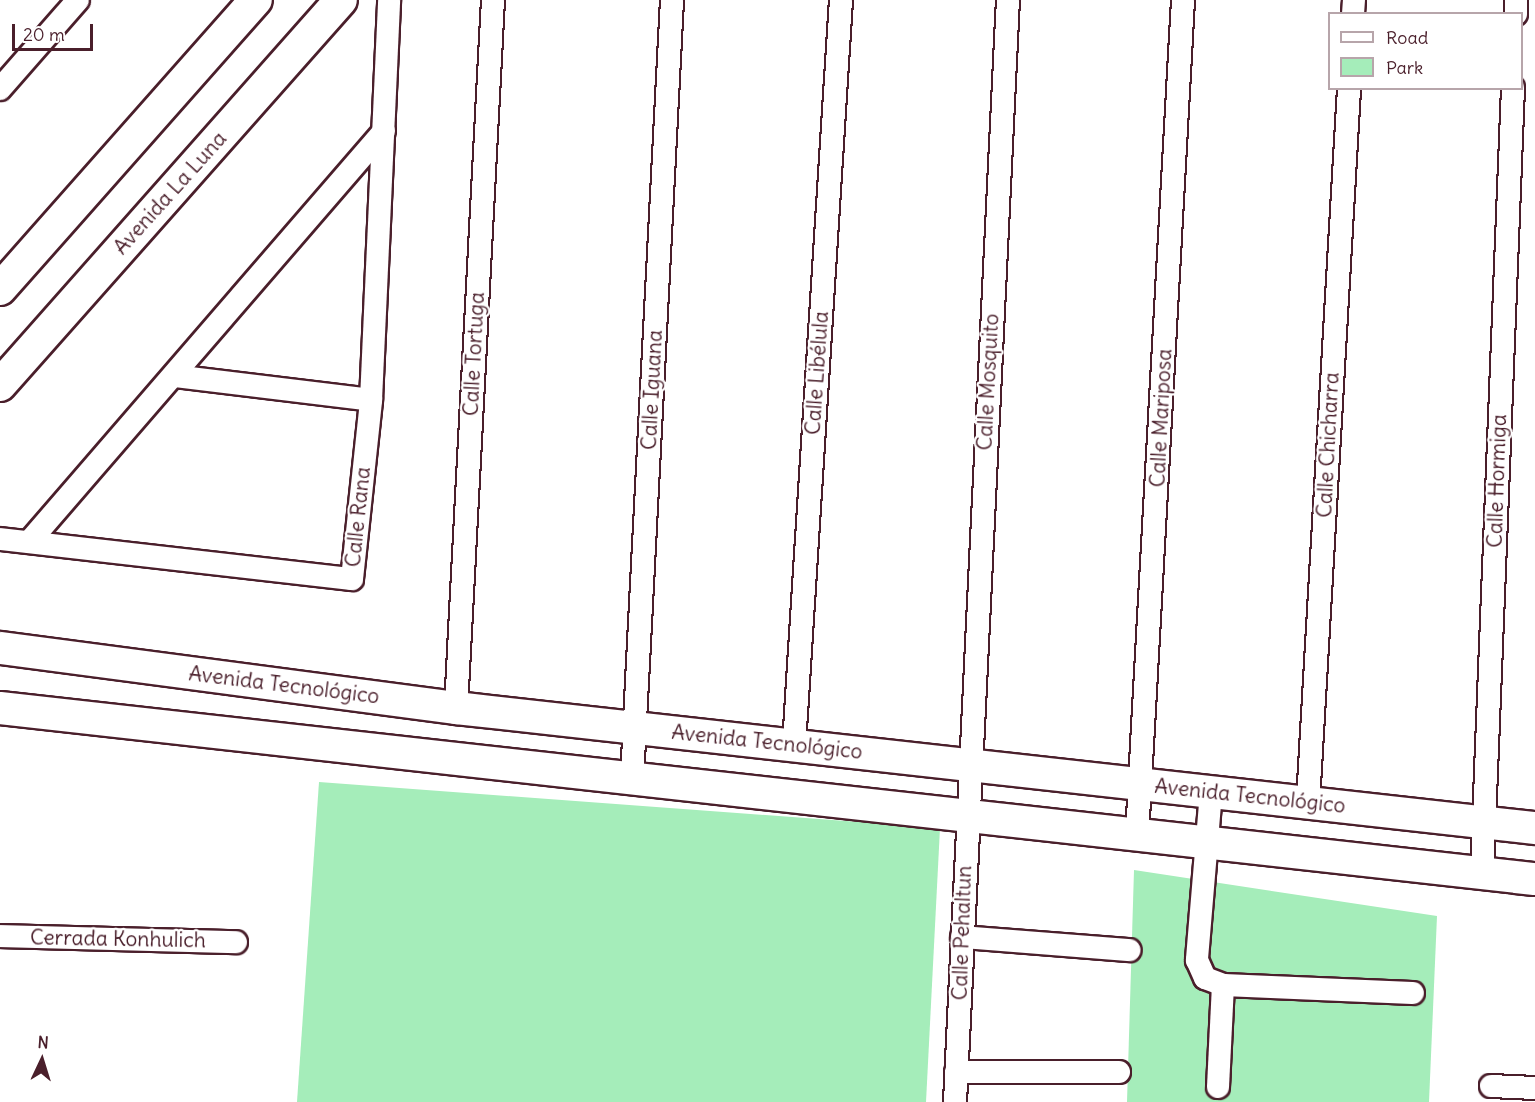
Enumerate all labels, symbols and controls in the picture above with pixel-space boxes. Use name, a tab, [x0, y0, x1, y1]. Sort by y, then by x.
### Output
scale bar	[15, 12, 96, 50]
legend	[1328, 12, 1523, 90]
text: 20 m	[23, 23, 65, 46]
text: Road	[1386, 26, 1428, 49]
text: Park	[1386, 56, 1423, 79]
street label: Avenida La Luna	[108, 126, 232, 260]
street label: Calle Tortuga	[458, 291, 490, 417]
street label: Calle Libélula	[800, 310, 834, 436]
street label: Calle Mosquito	[972, 313, 1004, 451]
street label: Calle Iguana	[636, 329, 668, 451]
street label: Calle Mariposa	[1145, 348, 1177, 488]
street label: Calle Chicharra	[1312, 372, 1344, 518]
street label: Calle Hormiga	[1482, 414, 1512, 548]
street label: Calle Rana	[340, 466, 376, 568]
street label: Avenida Tecnológico	[187, 661, 381, 709]
street label: Avenida Tecnológico	[670, 719, 864, 765]
street label: Avenida Tecnológico	[1153, 773, 1347, 819]
street label: Calle Pehaltun	[947, 865, 977, 1001]
street label: Cerrada Konhulich	[30, 925, 206, 953]
north arrow	[12, 1030, 72, 1090]
text: N	[37, 1032, 49, 1052]

